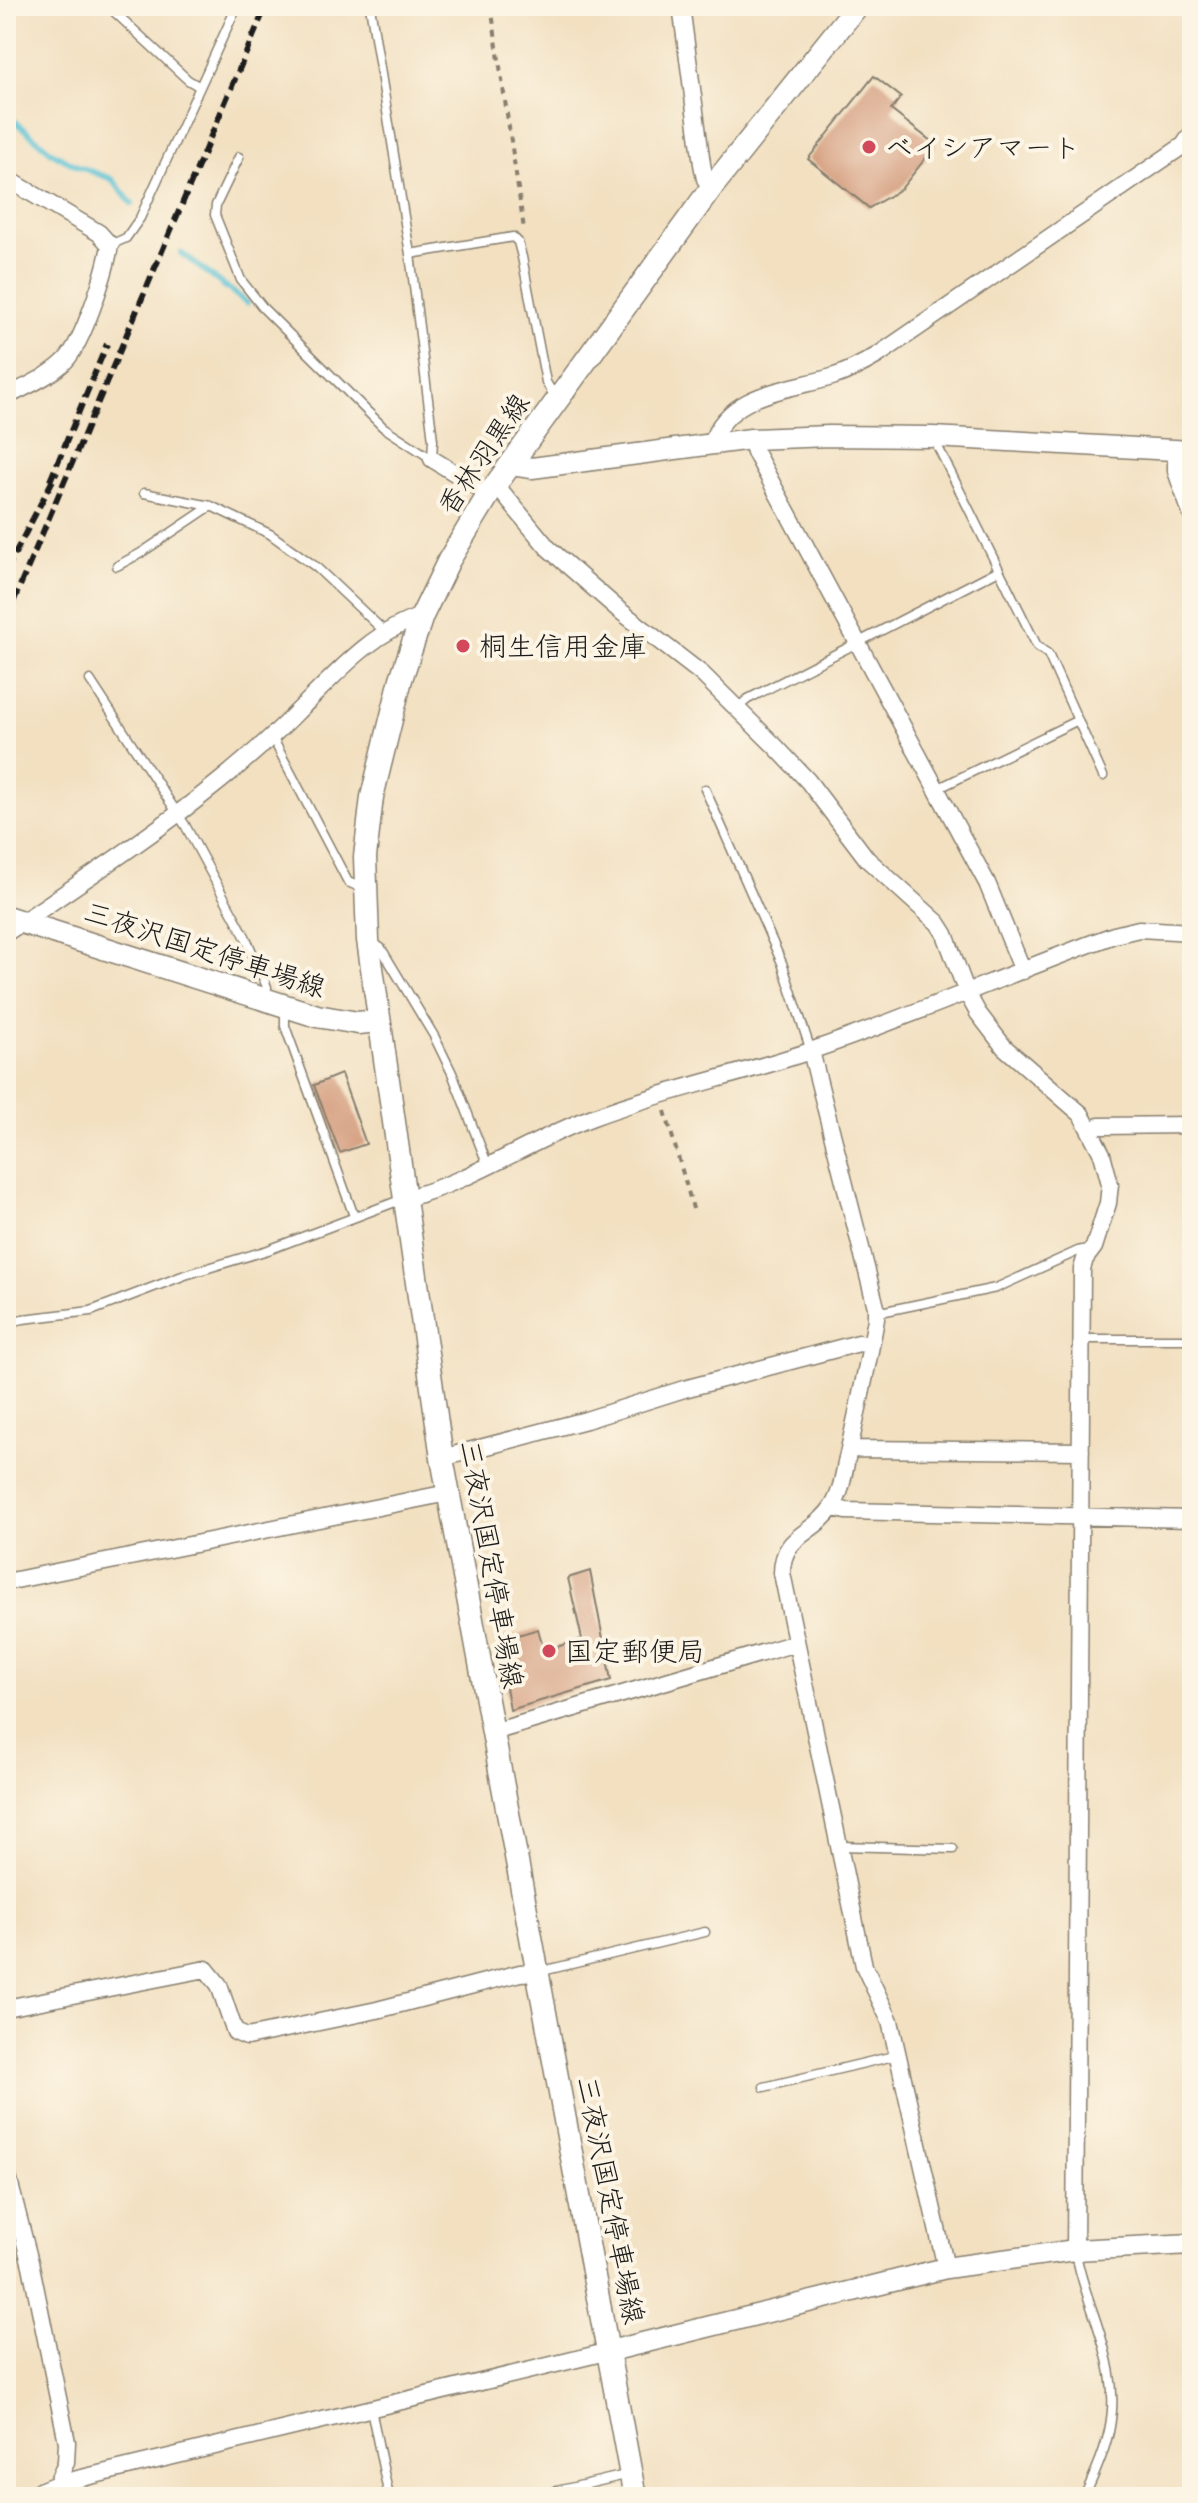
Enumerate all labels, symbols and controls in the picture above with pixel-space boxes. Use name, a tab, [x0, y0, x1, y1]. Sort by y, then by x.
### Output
place label: ベイシアマート	[885, 129, 1080, 168]
marker: ベイシアマート	[860, 138, 878, 156]
street label: 香林羽黒線	[429, 386, 540, 524]
place label: 桐生信用金庫	[479, 628, 647, 667]
marker: 桐生信用金庫	[454, 637, 472, 655]
street label: 三夜沢国定停車場線	[79, 893, 330, 1008]
street label: 三夜沢国定停車場線	[449, 1437, 532, 1692]
place label: 国定郵便局	[565, 1633, 705, 1672]
marker: 国定郵便局	[540, 1642, 558, 1660]
street label: 三夜沢国定停車場線	[566, 2073, 653, 2328]

